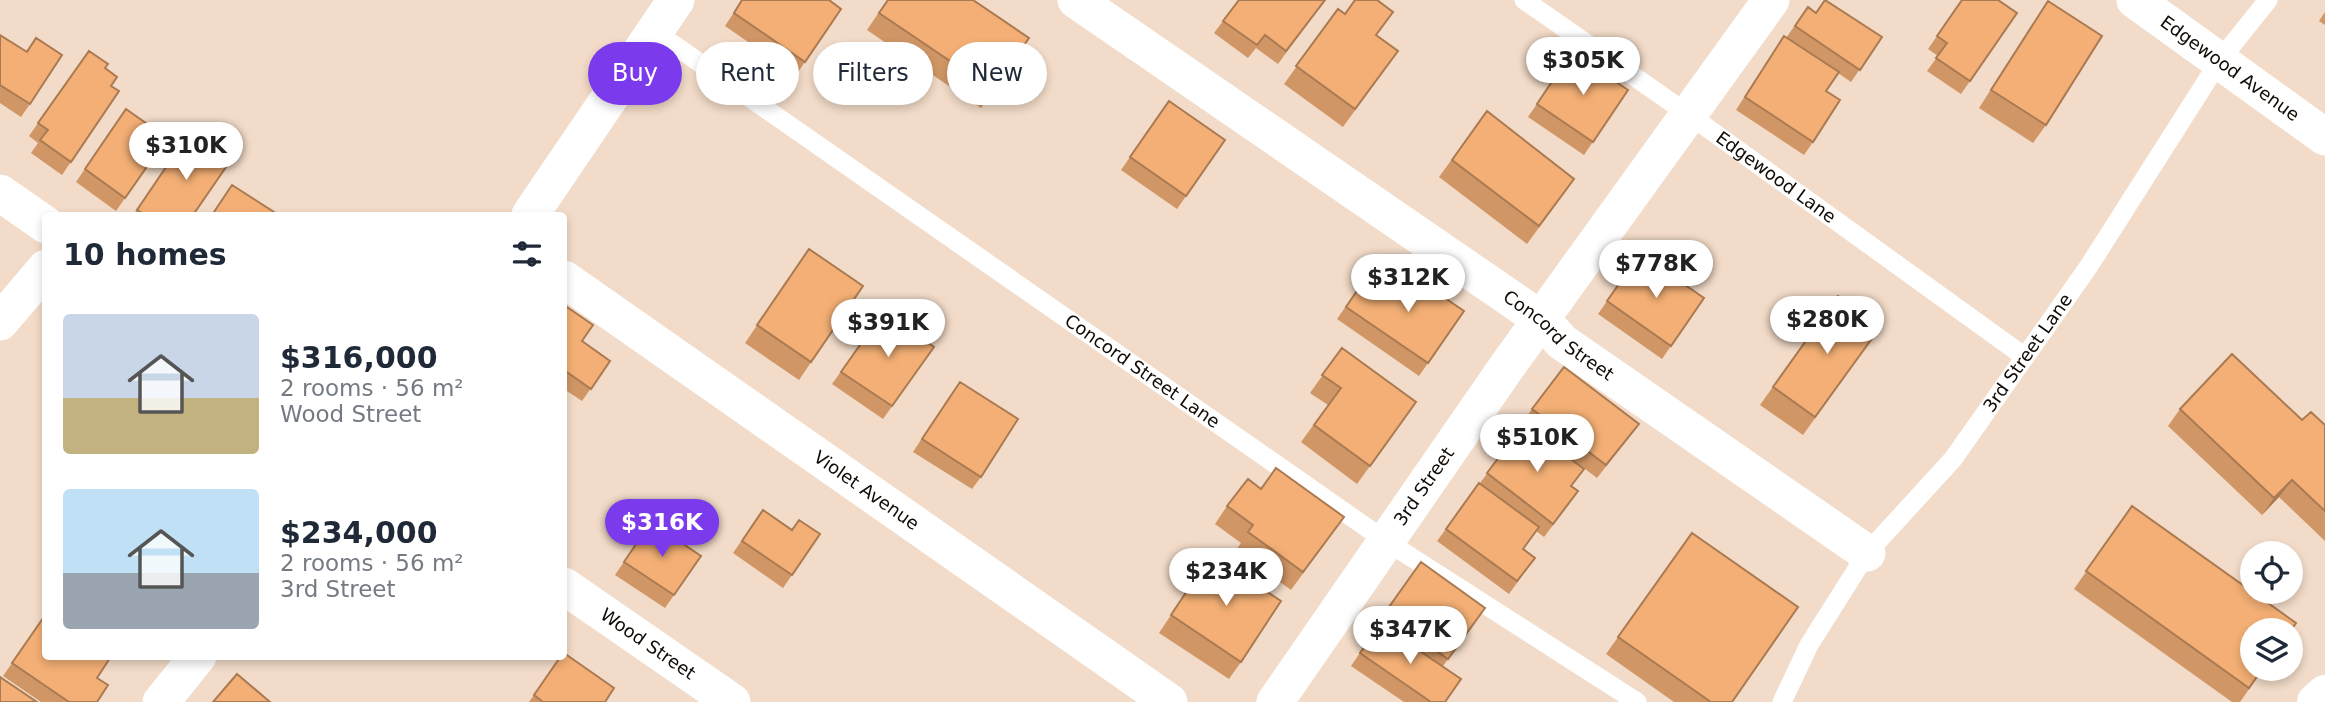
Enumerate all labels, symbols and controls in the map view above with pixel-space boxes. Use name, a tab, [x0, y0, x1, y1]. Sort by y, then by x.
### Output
street label: Edgewood Avenue	[2157, 11, 2304, 125]
pin: $305K	[1534, 38, 1632, 97]
chip: Buy	[588, 42, 682, 105]
chip: Rent	[696, 42, 799, 105]
chip: Filters	[813, 42, 933, 105]
chip: New	[947, 42, 1047, 105]
text: $305K	[1542, 47, 1624, 73]
pin: $310K	[137, 122, 235, 182]
street label: Edgewood Lane	[1712, 127, 1840, 227]
text: $310K	[145, 132, 227, 158]
icon: filters	[508, 235, 546, 273]
text: 10 homes	[63, 237, 227, 272]
pin: $778K	[1607, 240, 1705, 300]
text: $778K	[1615, 250, 1697, 276]
pin: $312K	[1359, 254, 1457, 314]
text: $312K	[1367, 264, 1449, 290]
street label: Concord Street	[1499, 286, 1618, 385]
street label: 3rd Street Lane	[1979, 289, 2076, 416]
pin: $280K	[1778, 296, 1876, 356]
pin: $391K	[839, 300, 937, 359]
text: $280K	[1786, 306, 1868, 332]
text: $391K	[847, 309, 929, 335]
street label: Concord Street Lane	[1061, 309, 1224, 432]
text: $316,000	[280, 340, 438, 375]
icon: home	[119, 342, 203, 426]
text: 2 rooms · 56 m²	[280, 375, 464, 401]
text: Wood Street	[280, 401, 421, 427]
pin: $510K	[1488, 414, 1586, 474]
text: $510K	[1496, 424, 1578, 450]
street label: 3rd Street	[1389, 443, 1458, 529]
street label: Violet Avenue	[810, 446, 923, 534]
pin: $316K	[613, 500, 711, 559]
text: $316K	[621, 509, 703, 535]
text: $234,000	[280, 515, 438, 550]
icon: home	[119, 517, 203, 601]
map controls	[2240, 541, 2303, 681]
button: locate	[2240, 541, 2303, 604]
pin: $234K	[1177, 548, 1275, 608]
text: 2 rooms · 56 m²	[280, 550, 464, 576]
text: $234K	[1185, 558, 1267, 584]
text: 3rd Street	[280, 576, 395, 602]
street label: Wood Street	[597, 603, 700, 684]
pin: $347K	[1361, 606, 1459, 666]
text: $347K	[1369, 616, 1451, 642]
button: layers	[2240, 618, 2303, 681]

